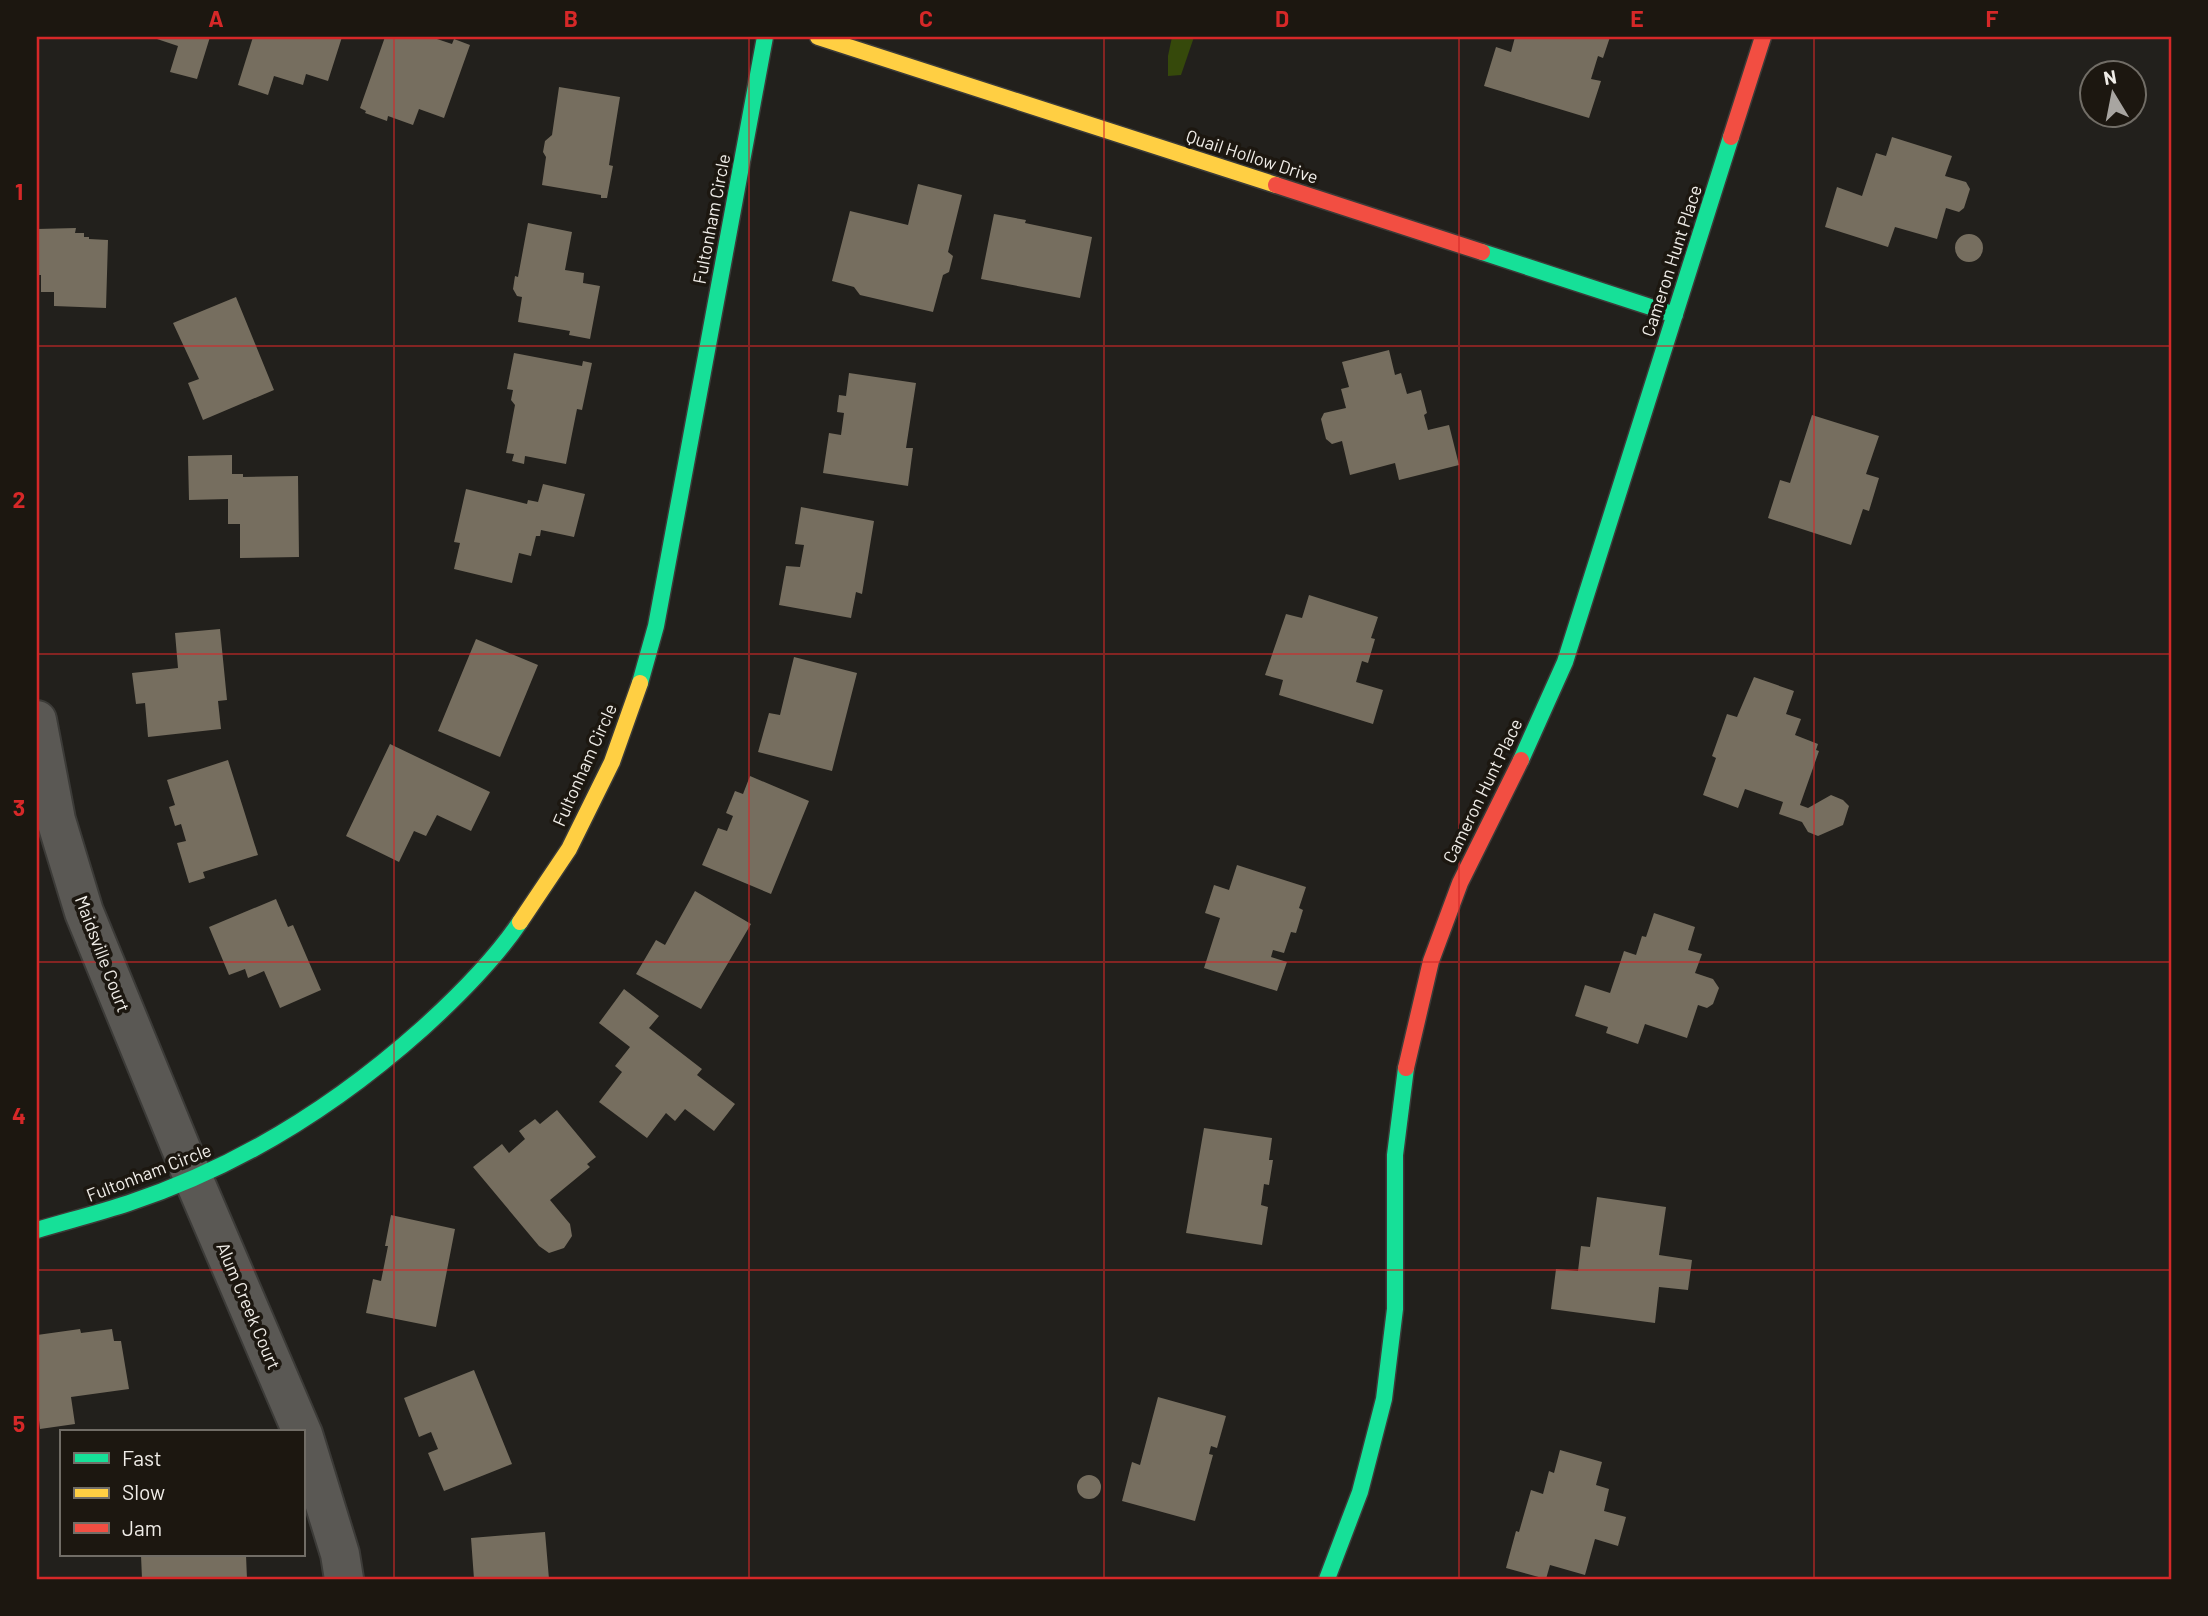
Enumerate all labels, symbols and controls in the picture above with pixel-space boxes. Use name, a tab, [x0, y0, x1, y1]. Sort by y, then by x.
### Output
text: A	[208, 4, 224, 32]
text: B	[564, 4, 578, 32]
text: C	[919, 4, 933, 32]
text: D	[1275, 4, 1289, 32]
text: E	[1630, 4, 1644, 32]
text: F	[1986, 4, 1999, 32]
north arrow	[2078, 60, 2148, 130]
text: N	[2102, 64, 2118, 89]
street label: Quail Hollow Drive	[1184, 124, 1321, 188]
street label: Fultonham Circle	[688, 152, 734, 286]
text: 1	[15, 177, 23, 205]
street label: Cameron Hunt Place	[1636, 182, 1706, 339]
text: 2	[13, 485, 25, 513]
street label: Fultonham Circle	[547, 700, 621, 829]
street label: Cameron Hunt Place	[1438, 715, 1527, 866]
text: 3	[13, 793, 25, 821]
street label: Maidsville Court	[71, 892, 135, 1015]
text: 4	[12, 1101, 26, 1129]
street label: Fultonham Circle	[83, 1138, 214, 1206]
street label: Alum Creek Court	[212, 1239, 286, 1373]
text: 5	[13, 1409, 25, 1437]
legend	[60, 1430, 304, 1556]
text: Fast	[122, 1445, 162, 1470]
text: Slow	[122, 1479, 165, 1504]
text: Jam	[122, 1515, 162, 1540]

